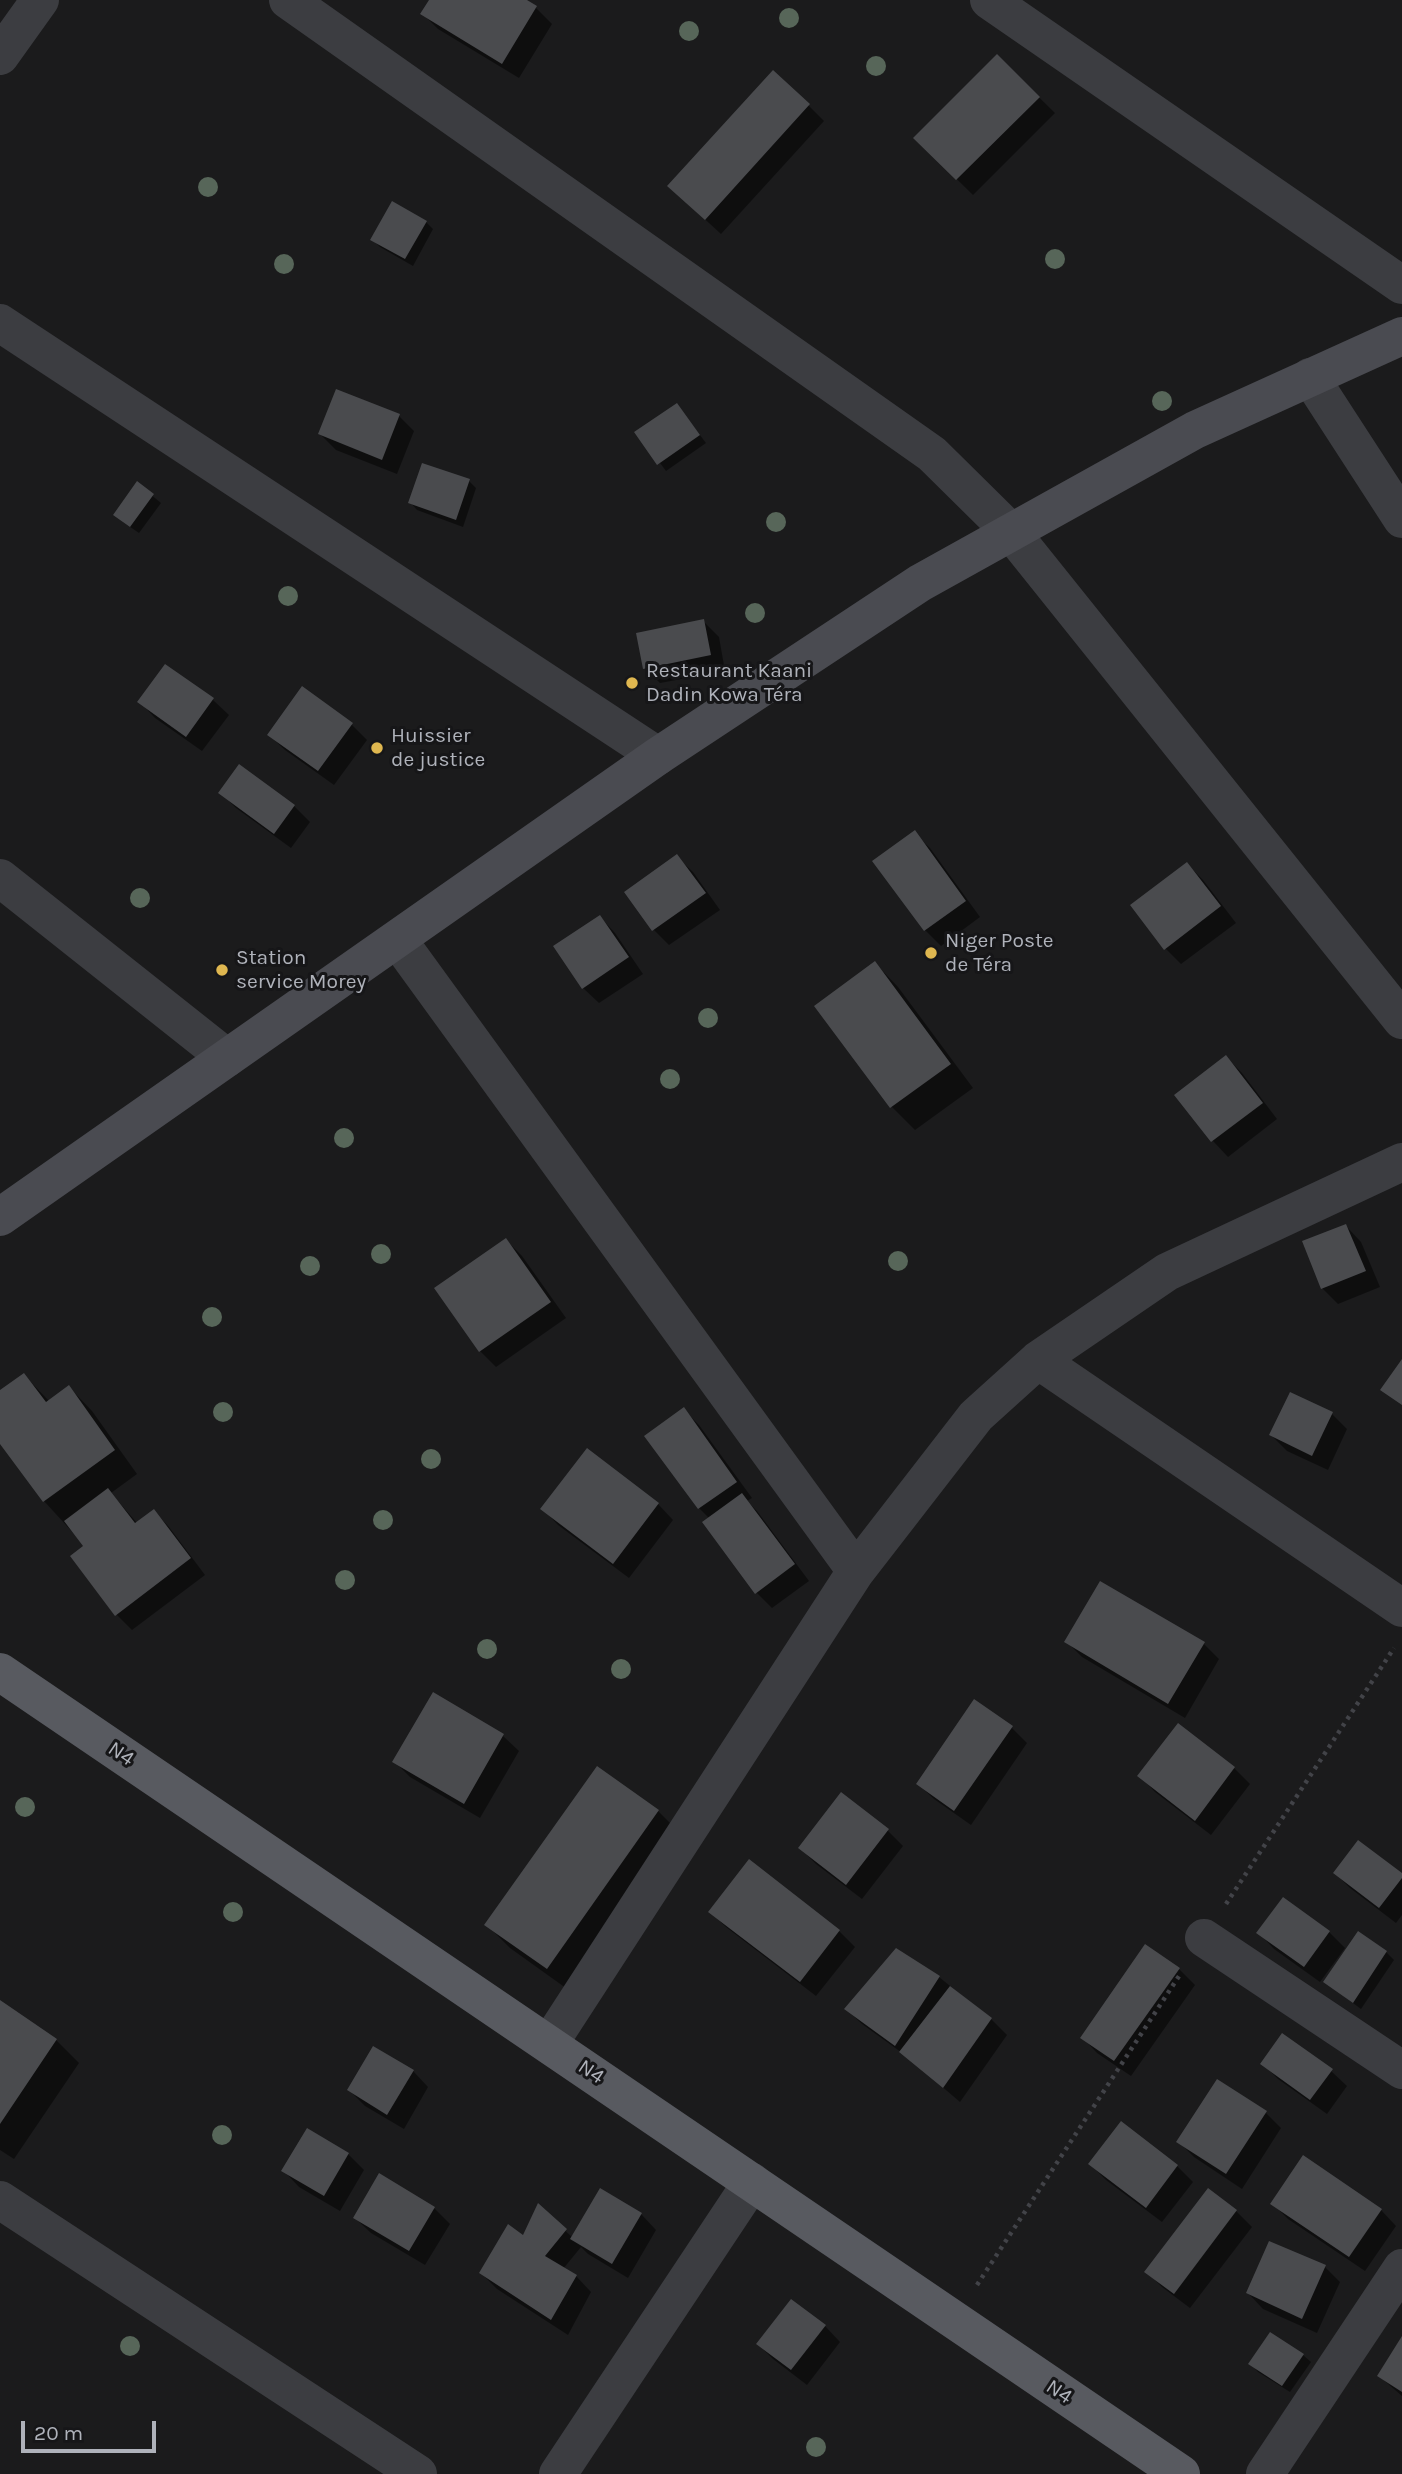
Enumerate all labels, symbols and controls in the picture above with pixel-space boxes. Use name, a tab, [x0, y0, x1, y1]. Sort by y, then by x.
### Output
place label: Restaurant Kaani Dadin Kowa Téra	[646, 658, 812, 708]
marker: Restaurant Kaani Dadin Kowa Téra	[624, 675, 640, 691]
place label: Huissier de justice	[391, 723, 485, 773]
marker: Huissier de justice	[369, 740, 385, 756]
place label: Niger Poste de Téra	[945, 928, 1054, 978]
place label: Station service Morey	[236, 945, 366, 995]
marker: Niger Poste de Téra	[923, 945, 939, 961]
marker: Station service Morey	[214, 962, 230, 978]
street label: N4	[103, 1736, 139, 1772]
street label: N4	[573, 2054, 609, 2090]
street label: N4	[1041, 2374, 1077, 2410]
scale bar	[24, 2408, 159, 2452]
text: 20 m	[34, 2421, 83, 2445]

